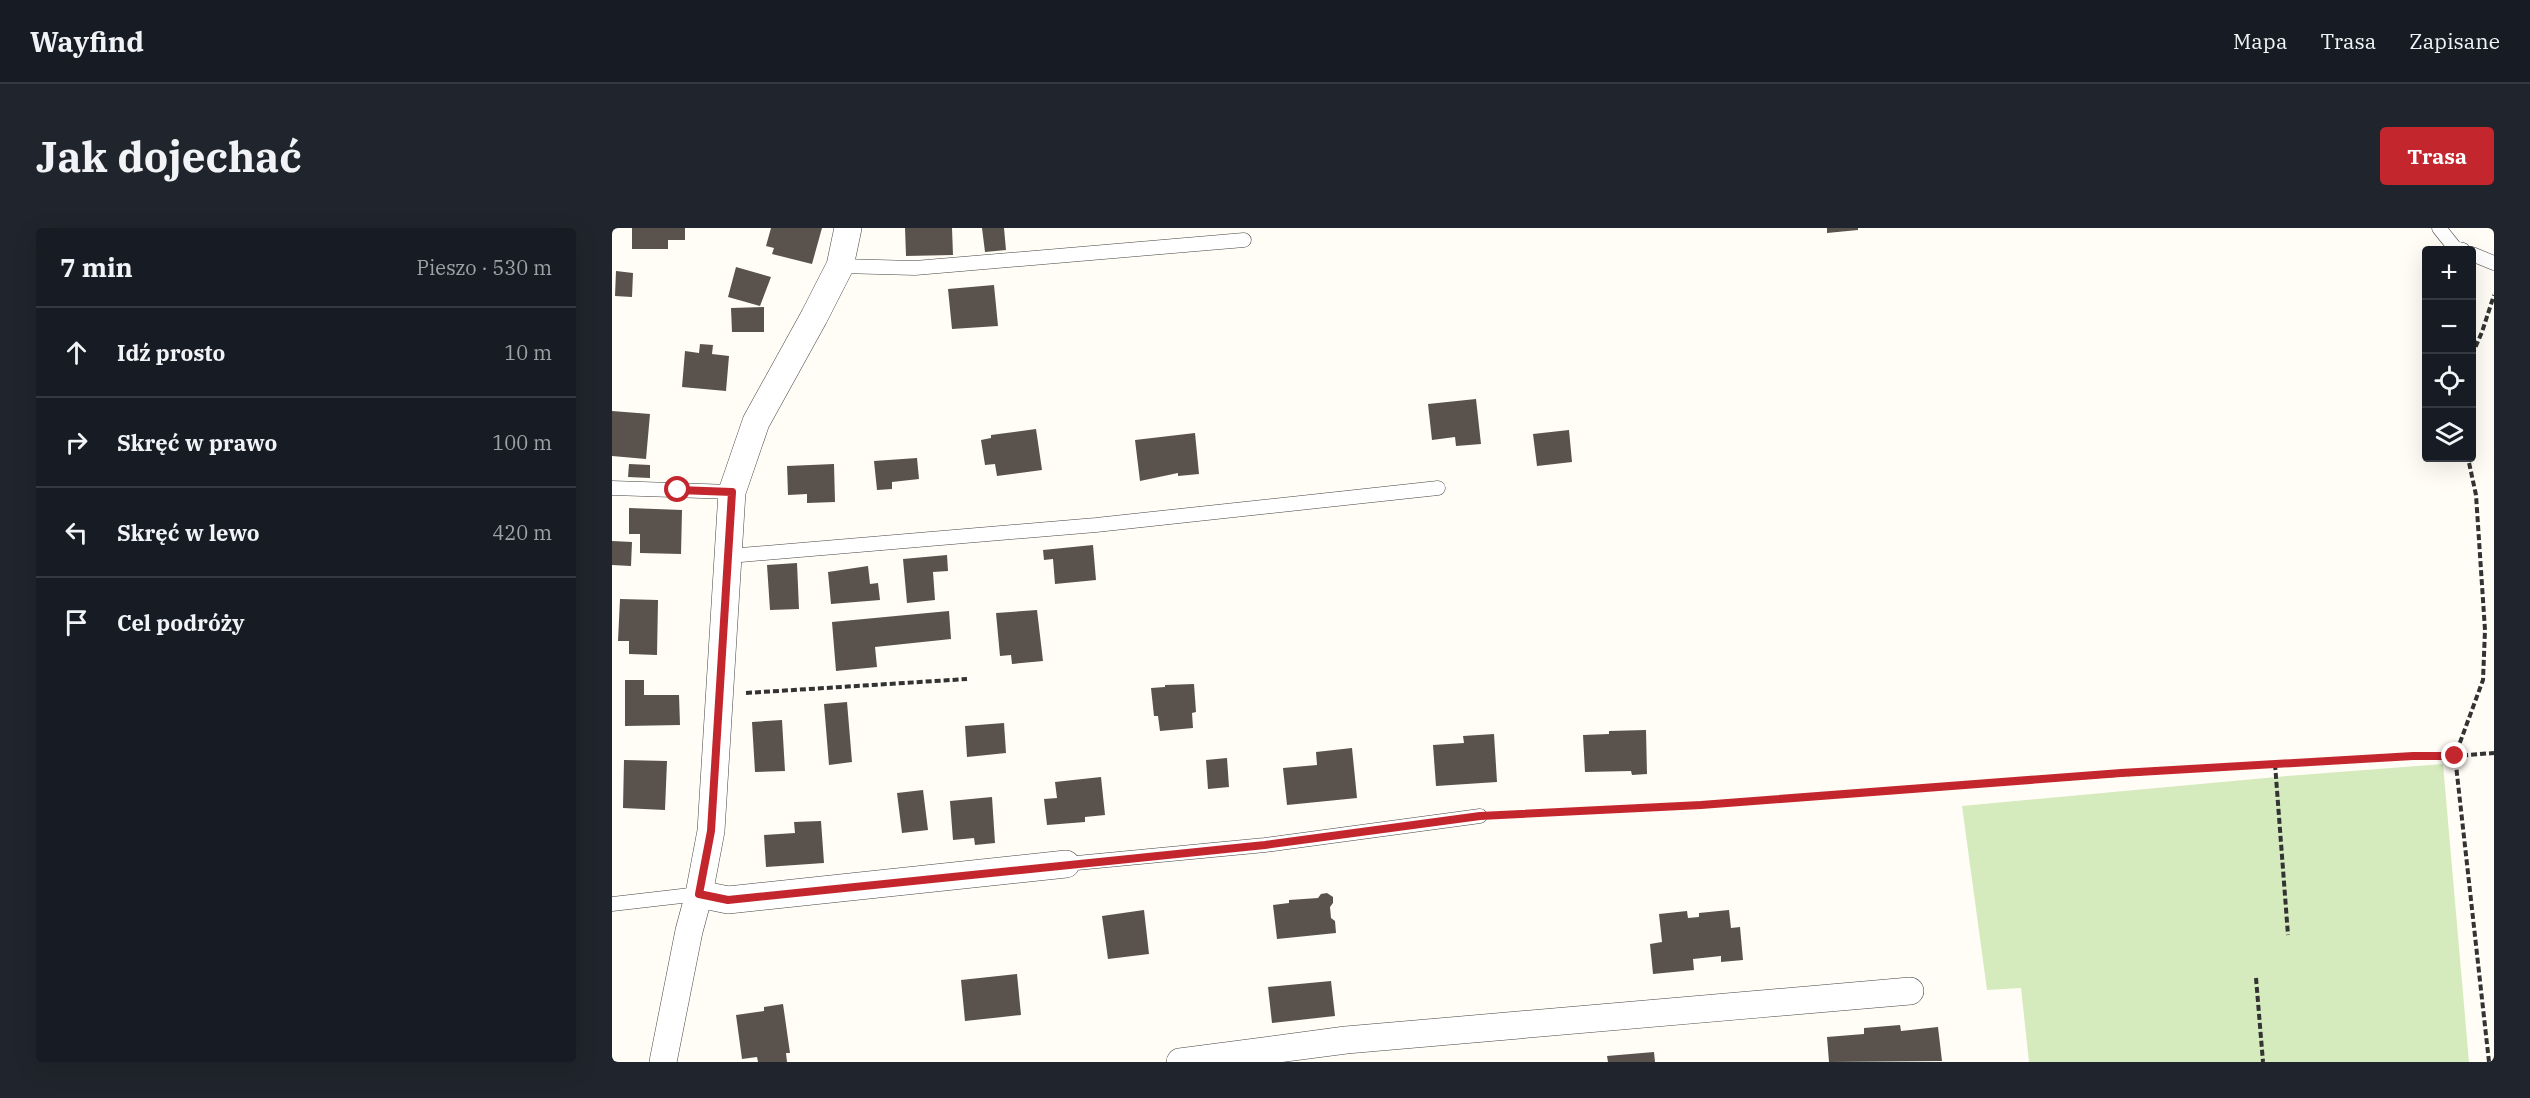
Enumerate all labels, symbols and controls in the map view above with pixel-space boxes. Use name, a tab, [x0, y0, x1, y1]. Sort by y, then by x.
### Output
text: Wayfind	[30, 23, 144, 60]
text: Mapa	[2233, 27, 2287, 55]
text: Trasa	[2320, 27, 2376, 55]
text: Zapisane	[2409, 27, 2500, 55]
button: Trasa	[2380, 127, 2494, 185]
text: Jak dojechać	[36, 129, 302, 184]
map controls	[2422, 246, 2476, 462]
button: +	[2422, 246, 2476, 300]
text: 7 min	[60, 250, 133, 284]
text: Pieszo · 530 m	[416, 254, 552, 281]
button: −	[2422, 300, 2476, 354]
icon: ahead	[60, 336, 93, 369]
text: Idź prosto	[117, 338, 225, 367]
text: 10 m	[504, 339, 552, 366]
button: locate	[2422, 354, 2476, 408]
button: layers	[2422, 408, 2476, 462]
icon: right	[60, 426, 93, 459]
text: Skręć w prawo	[117, 428, 277, 457]
text: 100 m	[492, 429, 552, 456]
route start	[664, 476, 690, 502]
icon: left	[60, 516, 93, 549]
text: Skręć w lewo	[117, 518, 260, 547]
text: 420 m	[492, 519, 552, 546]
icon: arrive	[60, 606, 93, 639]
text: Cel podróży	[117, 608, 245, 637]
route end	[2441, 742, 2467, 768]

